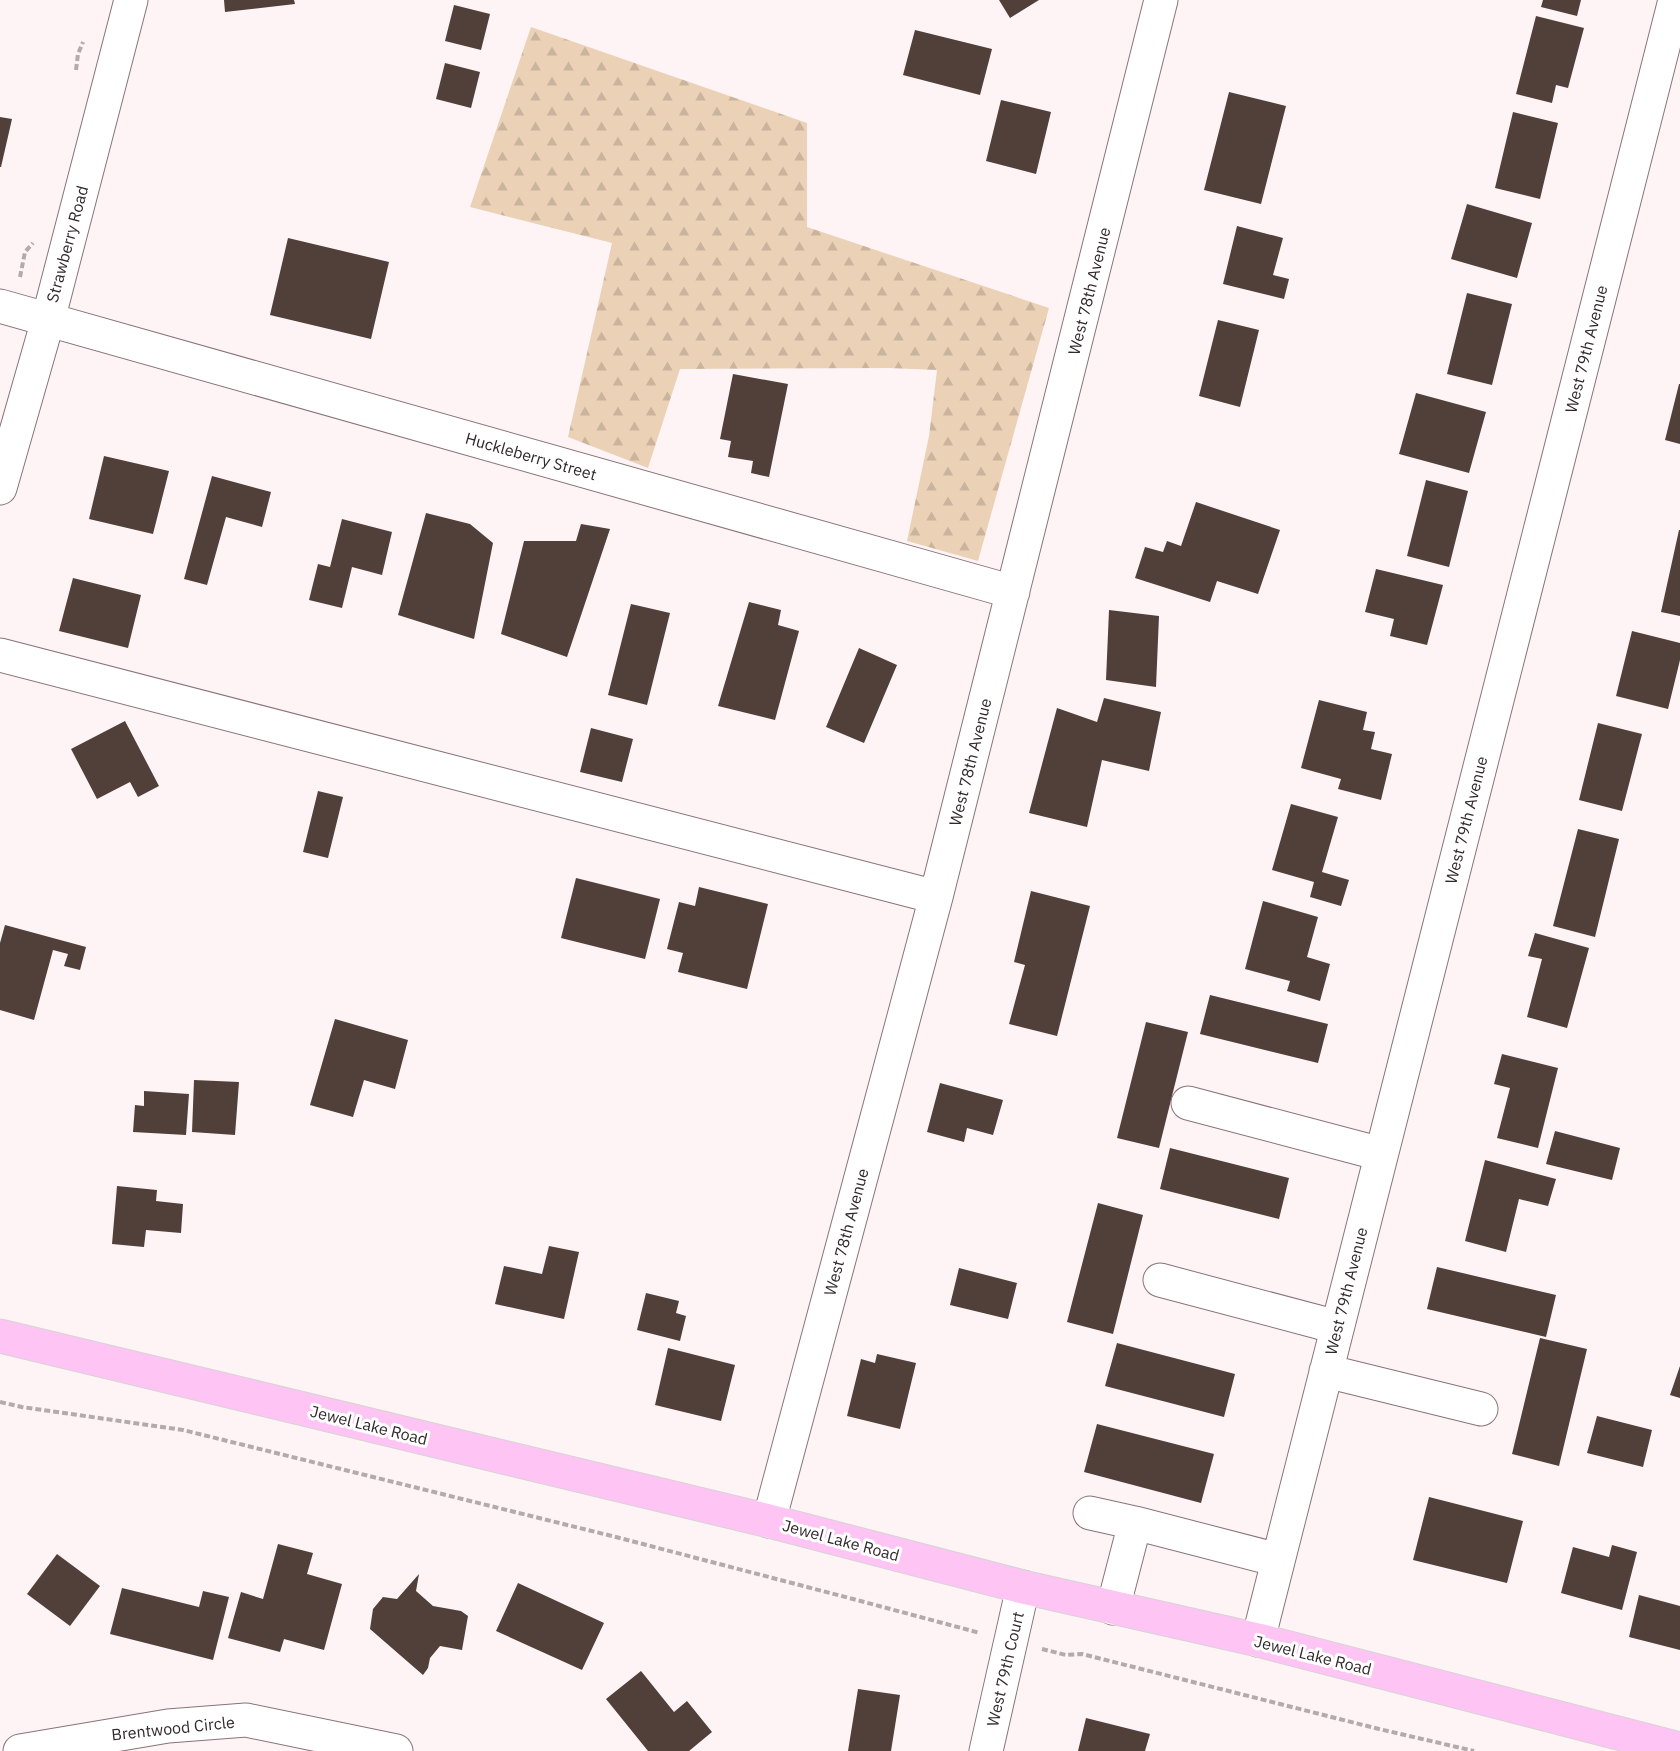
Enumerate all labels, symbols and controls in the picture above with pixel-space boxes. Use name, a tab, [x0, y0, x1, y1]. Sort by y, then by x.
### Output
street label: Strawberry Road	[42, 183, 92, 305]
street label: West 78th Avenue	[1063, 225, 1115, 357]
street label: West 79th Avenue	[1560, 283, 1612, 415]
street label: Huckleberry Street	[463, 428, 599, 484]
street label: West 78th Avenue	[944, 696, 996, 828]
street label: West 79th Avenue	[1440, 754, 1492, 886]
street label: West 78th Avenue	[819, 1166, 873, 1298]
street label: West 79th Avenue	[1320, 1225, 1372, 1357]
street label: Jewel Lake Road	[308, 1401, 430, 1449]
street label: Jewel Lake Road	[780, 1515, 902, 1565]
street label: West 79th Court	[982, 1610, 1028, 1728]
street label: Jewel Lake Road	[1252, 1631, 1374, 1679]
street label: Brentwood Circle	[110, 1712, 236, 1744]

